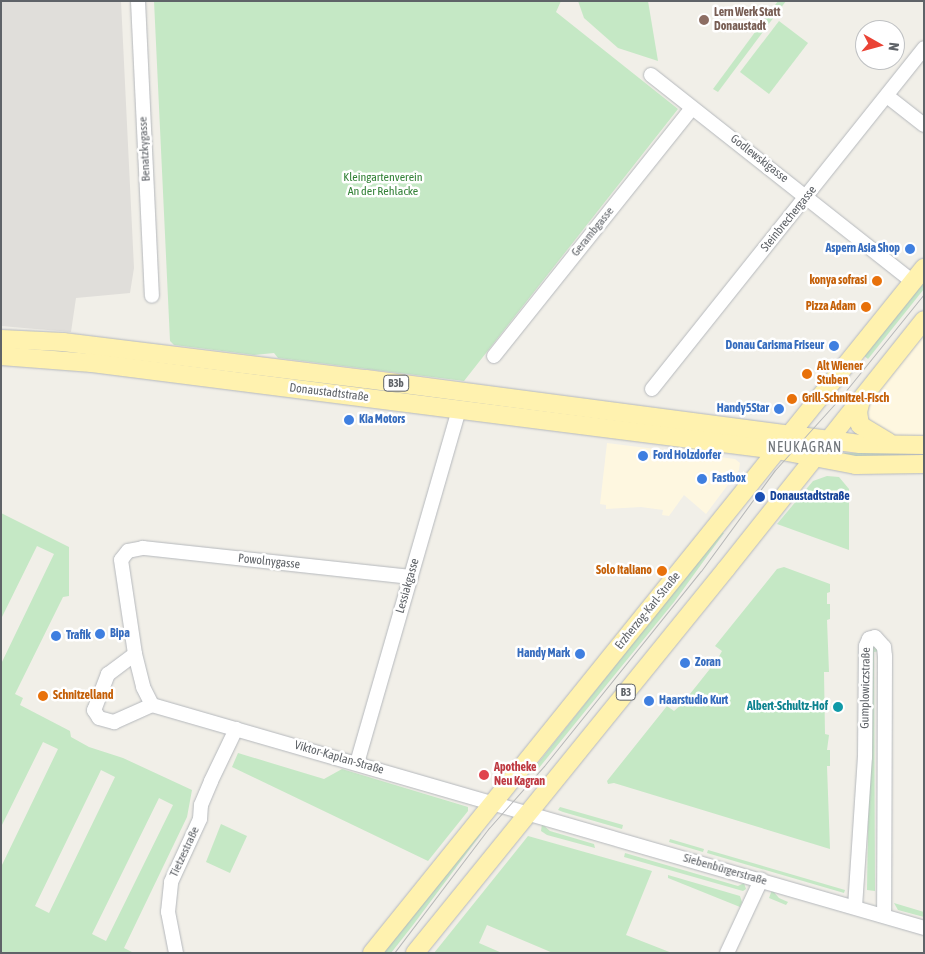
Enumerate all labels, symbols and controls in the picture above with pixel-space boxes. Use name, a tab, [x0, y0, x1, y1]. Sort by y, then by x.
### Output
place label: Lern Werk Statt Donaustadt	[714, 6, 780, 34]
marker: Lern Werk Statt Donaustadt	[698, 14, 710, 26]
north arrow	[855, 20, 905, 70]
text: N	[885, 42, 902, 52]
street label: Benatzkygasse	[136, 116, 154, 182]
street label: Godlewskigasse	[727, 132, 791, 186]
park label: Kleingartenverein An der Rehlacke	[343, 171, 423, 199]
street label: Steinbrechergasse	[758, 183, 820, 255]
street label: Gerambgasse	[569, 204, 617, 260]
place label: Aspern Asia Shop	[825, 242, 900, 256]
marker: Aspern Asia Shop	[904, 243, 916, 255]
place label: konya sofrasi	[809, 274, 867, 288]
marker: konya sofrasi	[871, 275, 883, 287]
place label: Pizza Adam	[806, 300, 856, 314]
marker: Pizza Adam	[860, 301, 872, 313]
place label: Donau Carisma Friseur	[726, 339, 824, 353]
marker: Donau Carisma Friseur	[828, 340, 840, 352]
place label: Alt Wiener Stuben	[817, 360, 863, 388]
marker: Alt Wiener Stuben	[801, 368, 813, 380]
road number: B3b	[382, 374, 410, 392]
street label: Donaustadtstraße	[289, 381, 369, 405]
place label: Grill-Schnitzel-Fisch	[802, 392, 889, 406]
marker: Grill-Schnitzel-Fisch	[786, 393, 798, 405]
place label: Handy5Star	[717, 402, 769, 416]
marker: Handy5Star	[773, 403, 785, 415]
place label: Kia Motors	[359, 413, 405, 427]
marker: Kia Motors	[343, 414, 355, 426]
district label: NEUKAGRAN	[767, 439, 843, 455]
place label: Ford Holzdorfer	[653, 449, 721, 463]
marker: Ford Holzdorfer	[637, 450, 649, 462]
place label: Fastbox	[712, 472, 746, 486]
marker: Fastbox	[696, 473, 708, 485]
place label: Donaustadtstraße	[770, 490, 850, 504]
marker: Donaustadtstraße	[754, 491, 766, 503]
street label: Powolnygasse	[237, 552, 301, 572]
street label: Lessiakgasse	[393, 557, 423, 615]
place label: Solo Italiano	[596, 564, 652, 578]
marker: Solo Italiano	[656, 565, 668, 577]
street label: Erzherzog-Karl-Straße	[612, 569, 684, 653]
place label: Bipa	[110, 627, 130, 641]
marker: Bipa	[94, 628, 106, 640]
place label: Trafik	[66, 629, 91, 643]
marker: Trafik	[50, 630, 62, 642]
place label: Handy Mark	[517, 647, 570, 661]
street label: Gumplowiczstraße	[858, 647, 874, 729]
marker: Handy Mark	[574, 648, 586, 660]
place label: Zoran	[695, 656, 721, 670]
marker: Zoran	[679, 657, 691, 669]
road number: B3	[615, 684, 637, 700]
place label: Schnitzelland	[53, 689, 113, 703]
marker: Schnitzelland	[37, 690, 49, 702]
place label: Haarstudio Kurt	[659, 694, 728, 708]
marker: Haarstudio Kurt	[643, 695, 655, 707]
place label: Albert-Schultz-Hof	[747, 700, 828, 714]
marker: Albert-Schultz-Hof	[832, 701, 844, 713]
street label: Viktor-Kaplan-Straße	[293, 738, 385, 778]
place label: Apotheke Neu Kagran	[494, 761, 545, 789]
marker: Apotheke Neu Kagran	[478, 769, 490, 781]
street label: Tietzestraße	[167, 824, 203, 880]
street label: Siebenbürgerstraße	[681, 851, 769, 889]

